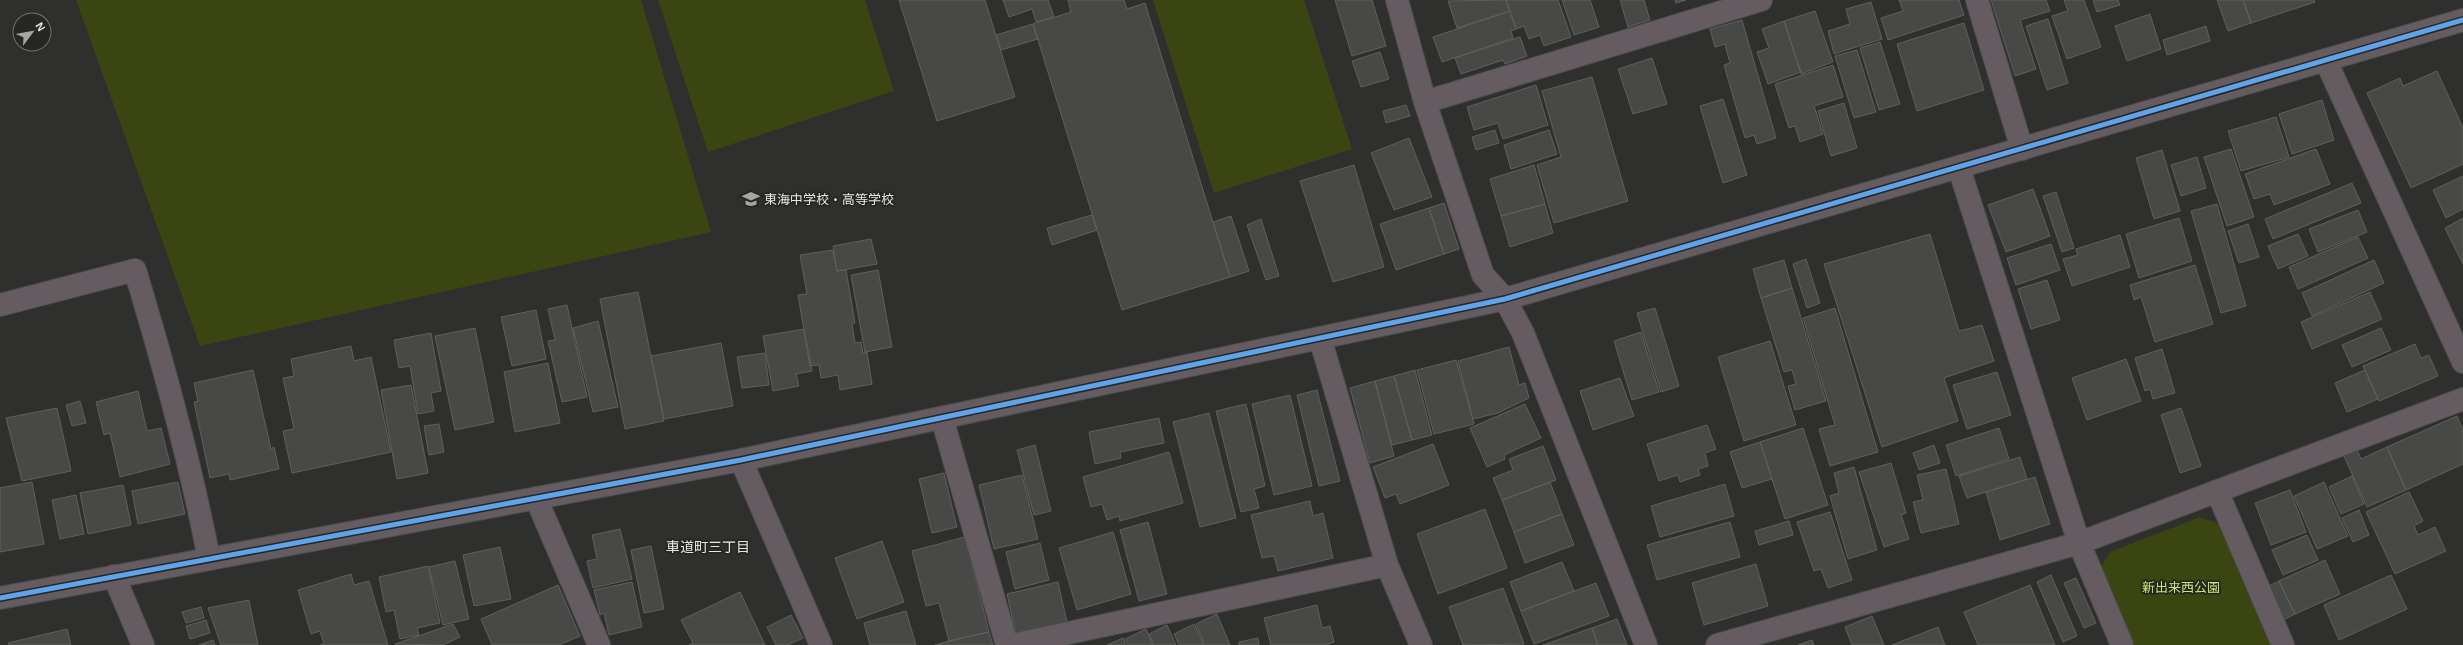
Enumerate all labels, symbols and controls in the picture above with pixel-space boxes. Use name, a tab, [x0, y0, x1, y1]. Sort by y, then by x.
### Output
north arrow	[12, 12, 52, 52]
text: N	[33, 20, 48, 33]
school or university icon: 東海中学校・高等学校	[741, 189, 761, 209]
place label: 東海中学校・高等学校	[764, 192, 894, 207]
district label: 車道町三丁目	[666, 539, 750, 555]
park label: 新出来西公園	[2142, 580, 2220, 595]

